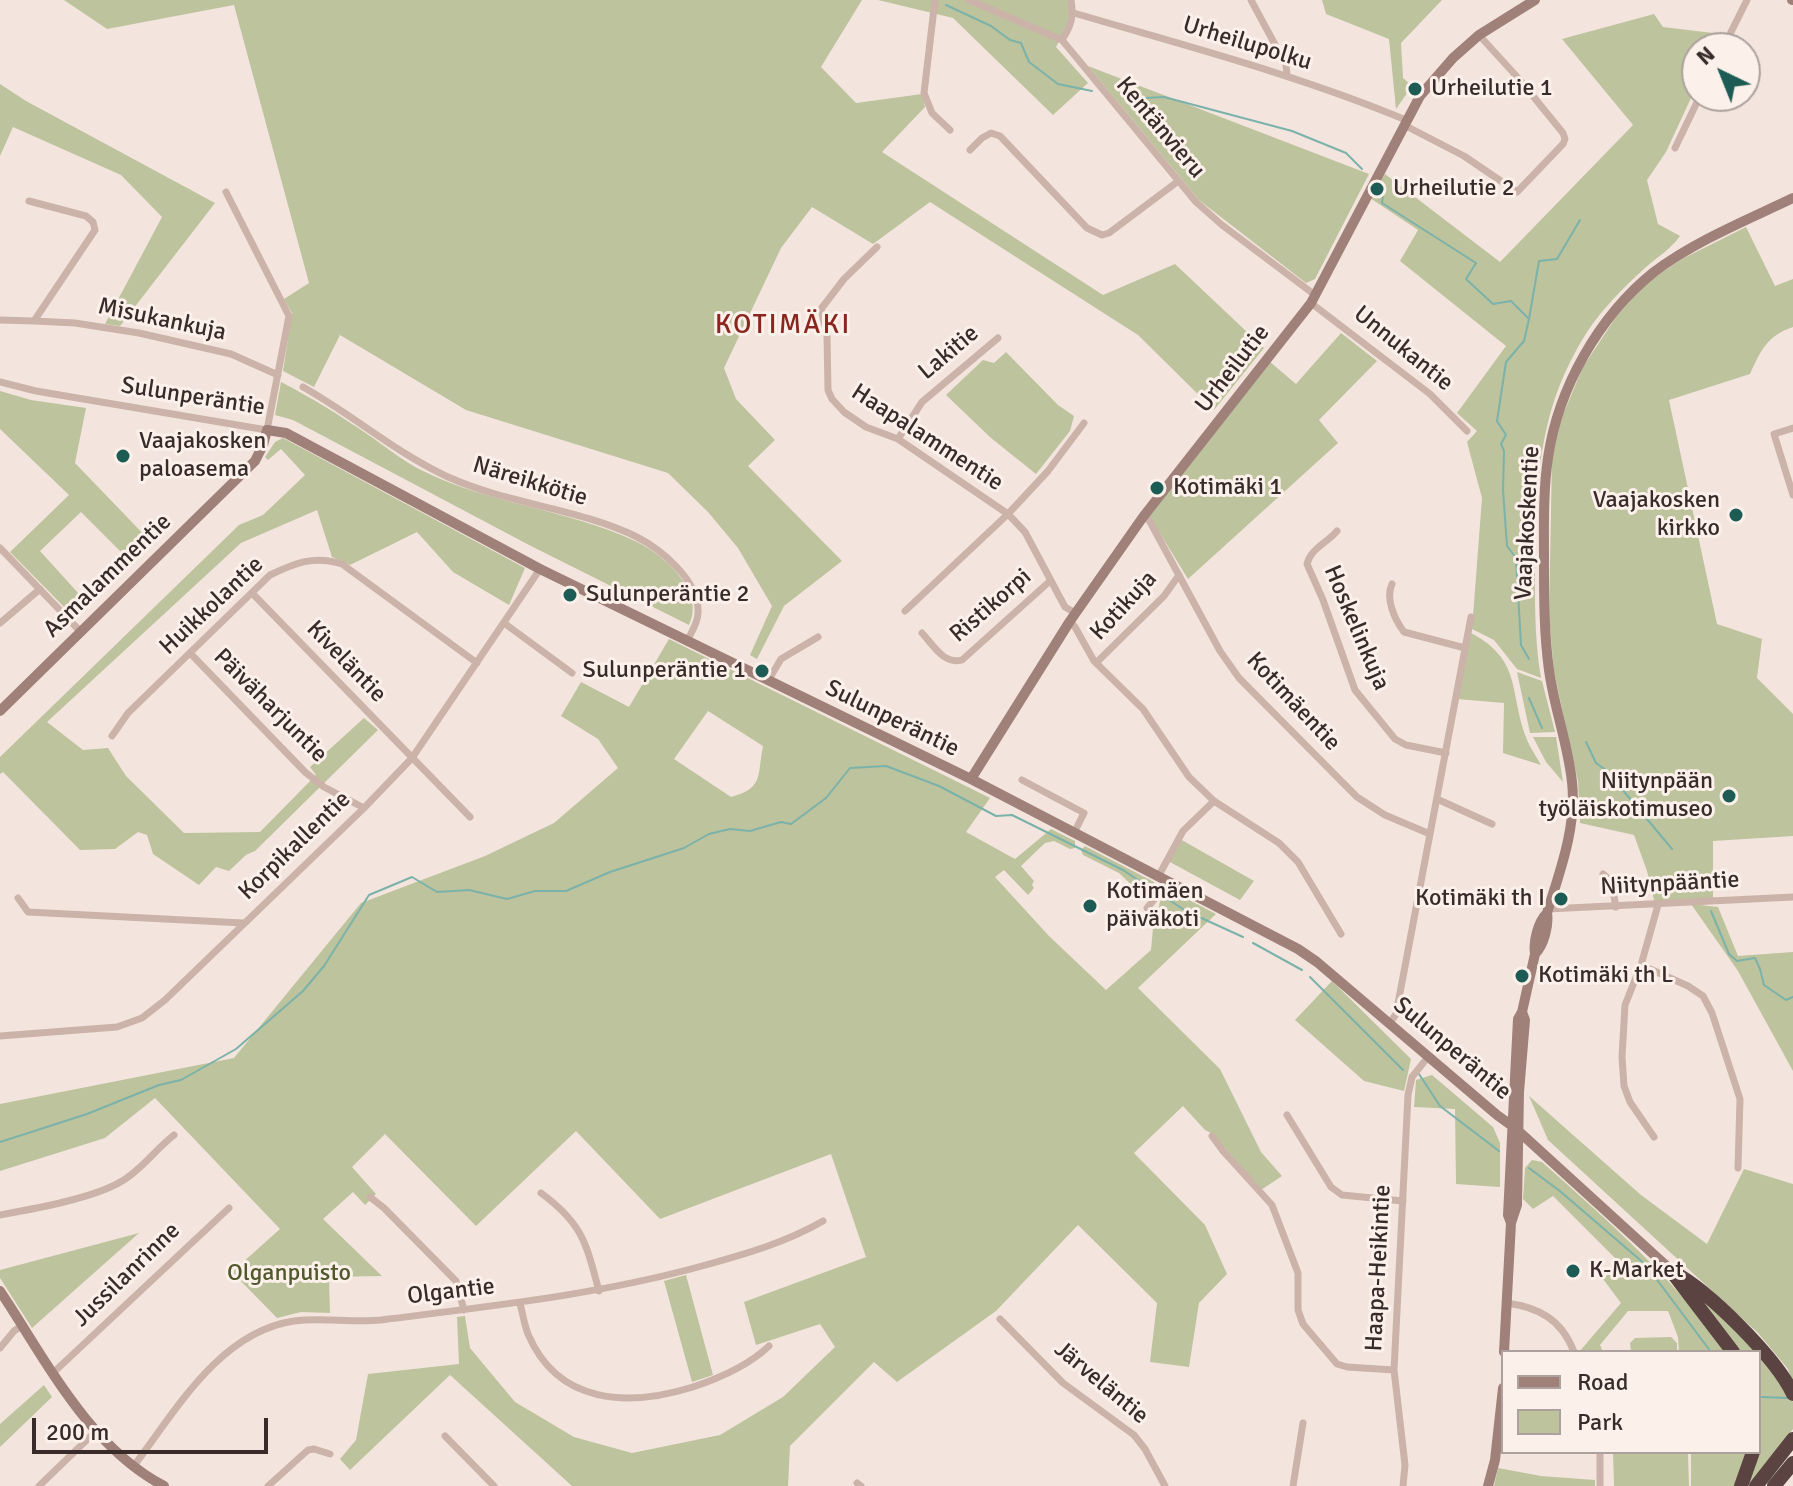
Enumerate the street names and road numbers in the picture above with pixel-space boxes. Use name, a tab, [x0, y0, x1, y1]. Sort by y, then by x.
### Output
street label: Urheilupolku	[1179, 11, 1315, 77]
street label: Kentänvieru	[1109, 71, 1211, 185]
street label: Misukankuja	[95, 292, 229, 348]
street label: Unnukantie	[1347, 300, 1459, 398]
street label: Urheilutie	[1190, 319, 1276, 419]
street label: Lakitie	[913, 320, 985, 386]
street label: Sulunperäntie	[119, 371, 267, 423]
street label: Haapalammentie	[846, 378, 1008, 498]
street label: Vaajakoskentie	[1510, 445, 1546, 601]
street label: Näreikkötie	[469, 451, 591, 513]
street label: Asmalammentie	[38, 508, 178, 644]
street label: Huikkolantie	[154, 551, 270, 661]
street label: Hoskelinkuja	[1317, 561, 1395, 695]
street label: Ristikorpi	[944, 563, 1038, 649]
street label: Kotikuja	[1085, 565, 1163, 647]
street label: Kiveläntie	[300, 615, 392, 709]
street label: Päiväharjuntie	[207, 643, 333, 769]
street label: Kotimäentie	[1240, 647, 1346, 757]
street label: Sulunperäntie	[820, 674, 964, 764]
street label: Korpikallentie	[233, 785, 357, 907]
street label: Niitynpääntie	[1600, 866, 1740, 902]
street label: Sulunperäntie	[1387, 991, 1517, 1107]
street label: Haapa-Heikintie	[1360, 1184, 1398, 1352]
street label: Jussilanrinne	[67, 1217, 187, 1333]
street label: Olgantie	[406, 1272, 496, 1312]
street label: Järveläntie	[1048, 1335, 1154, 1431]

